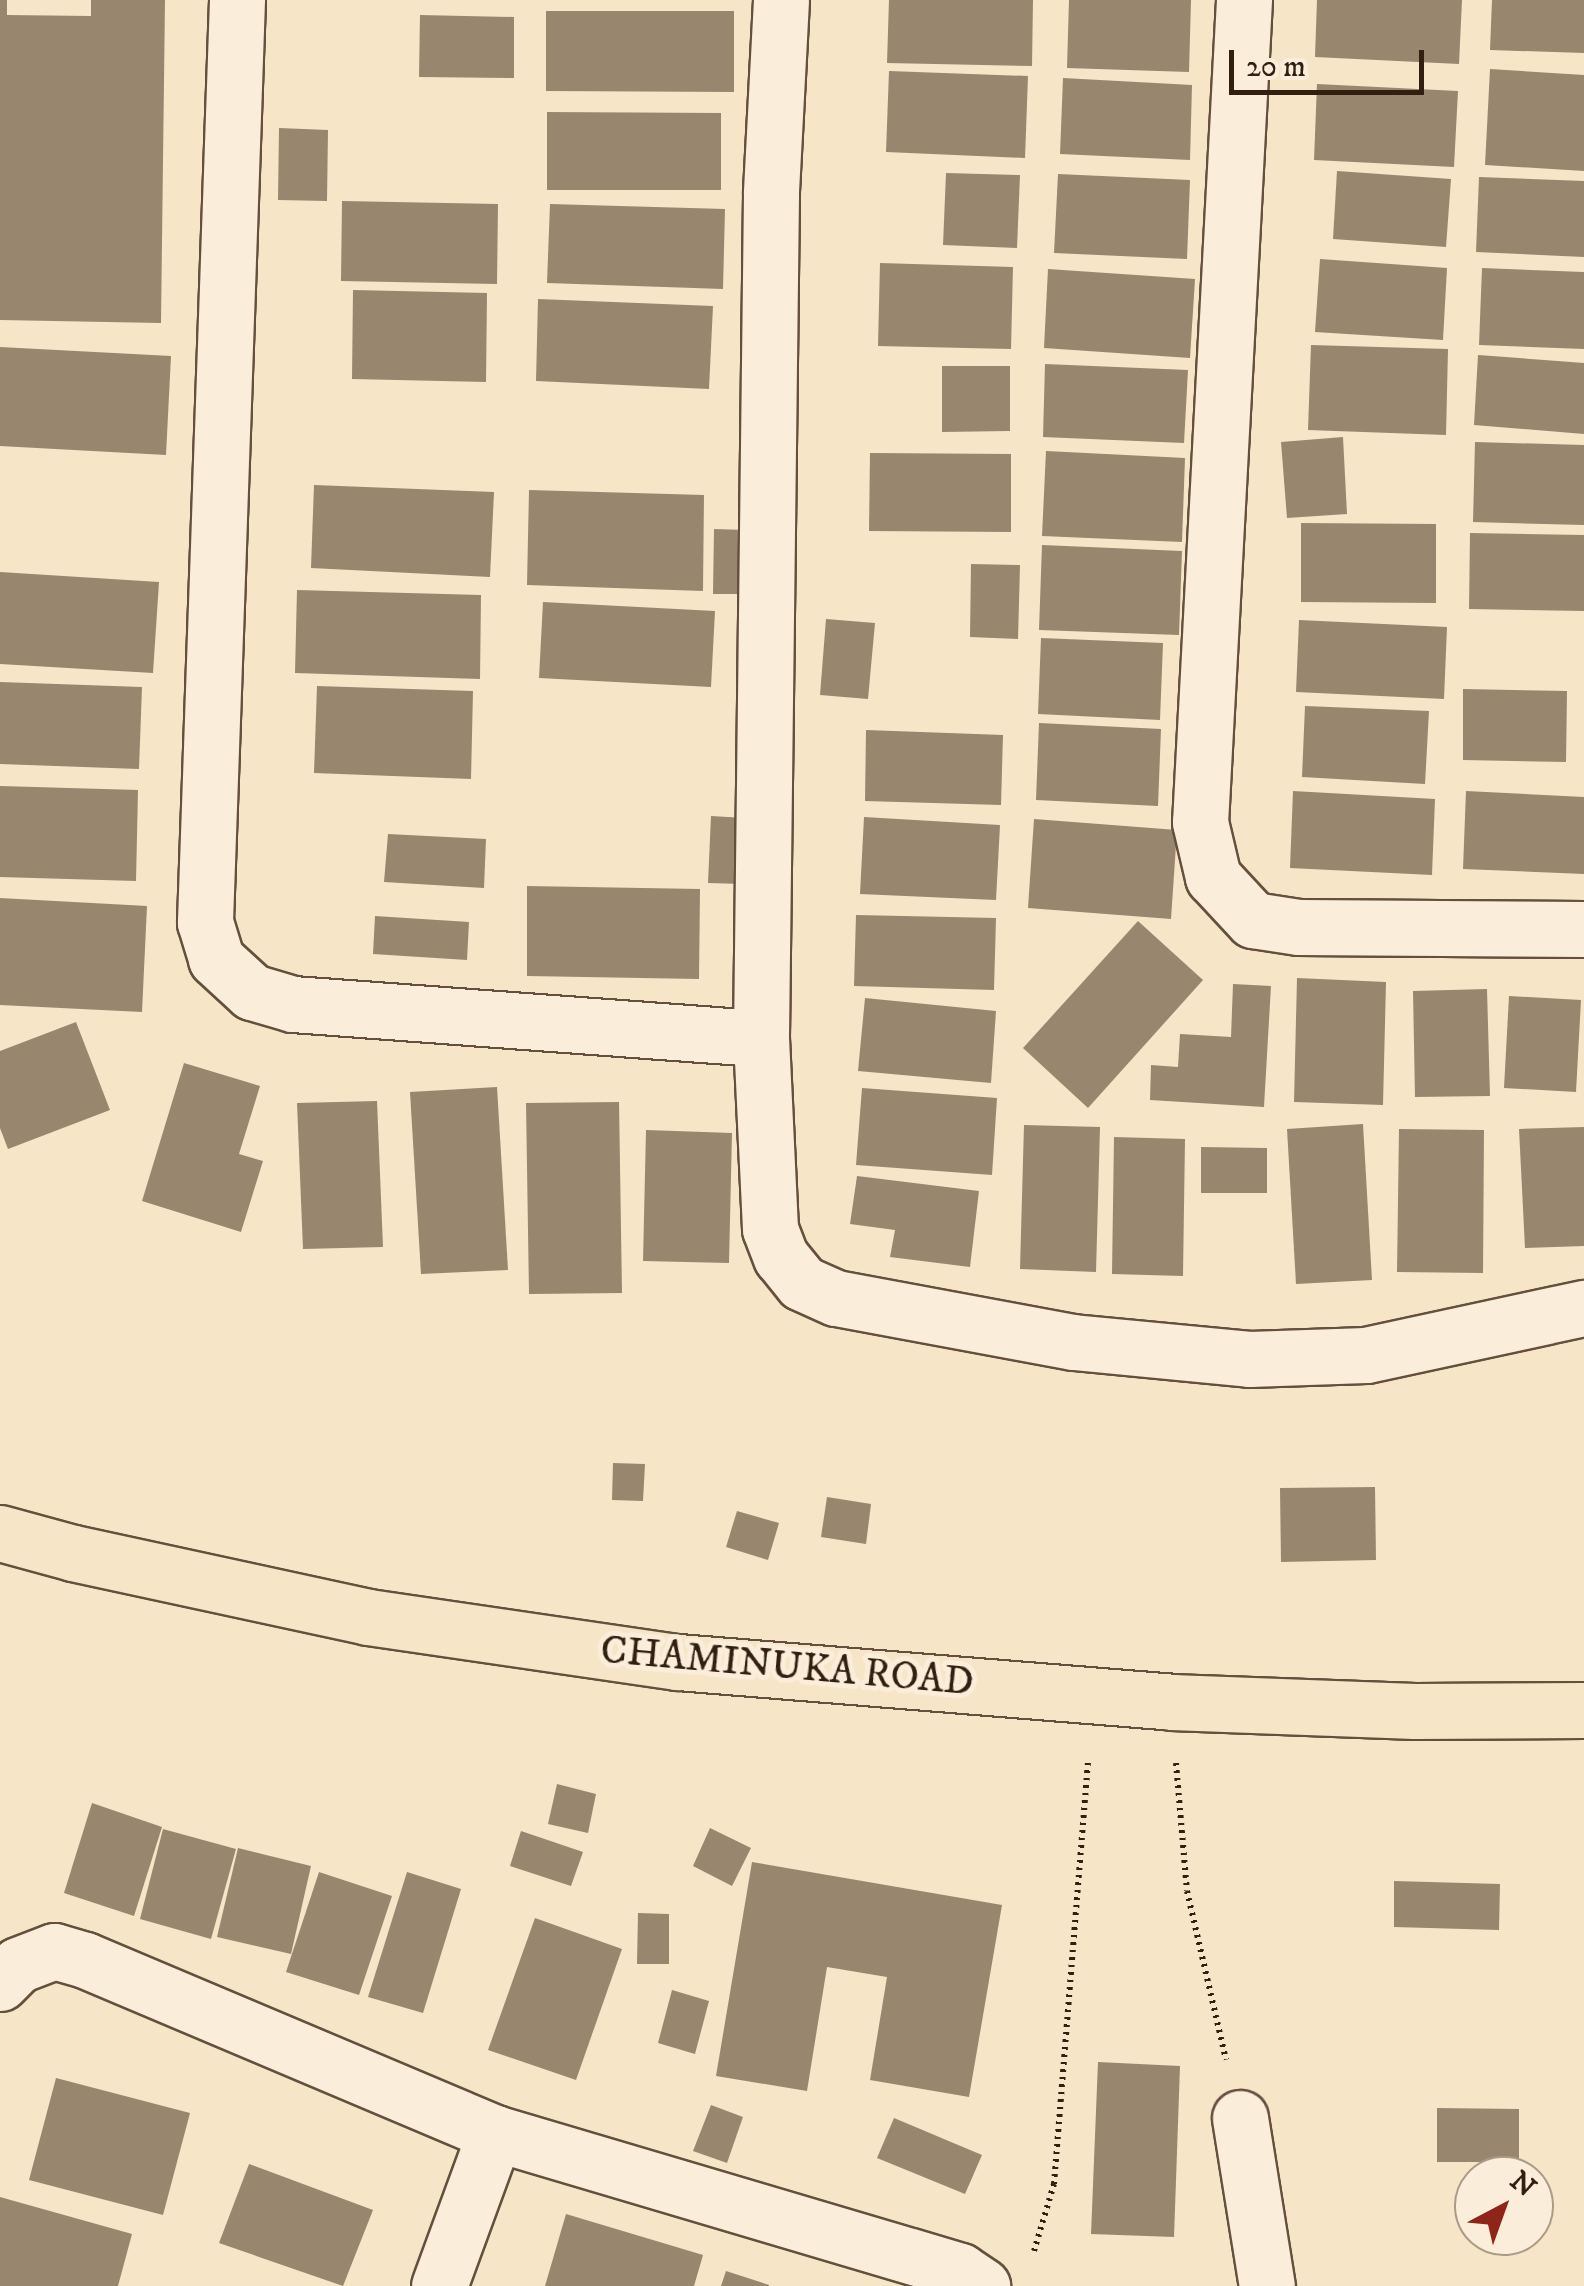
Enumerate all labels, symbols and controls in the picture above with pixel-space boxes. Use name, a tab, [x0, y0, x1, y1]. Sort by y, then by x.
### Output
scale bar	[1234, 30, 1429, 92]
text: 20 m	[1246, 49, 1306, 86]
street label: CHAMINUKA ROAD	[599, 1627, 975, 1707]
north arrow	[1454, 2156, 1554, 2256]
text: N	[1503, 2164, 1543, 2205]

